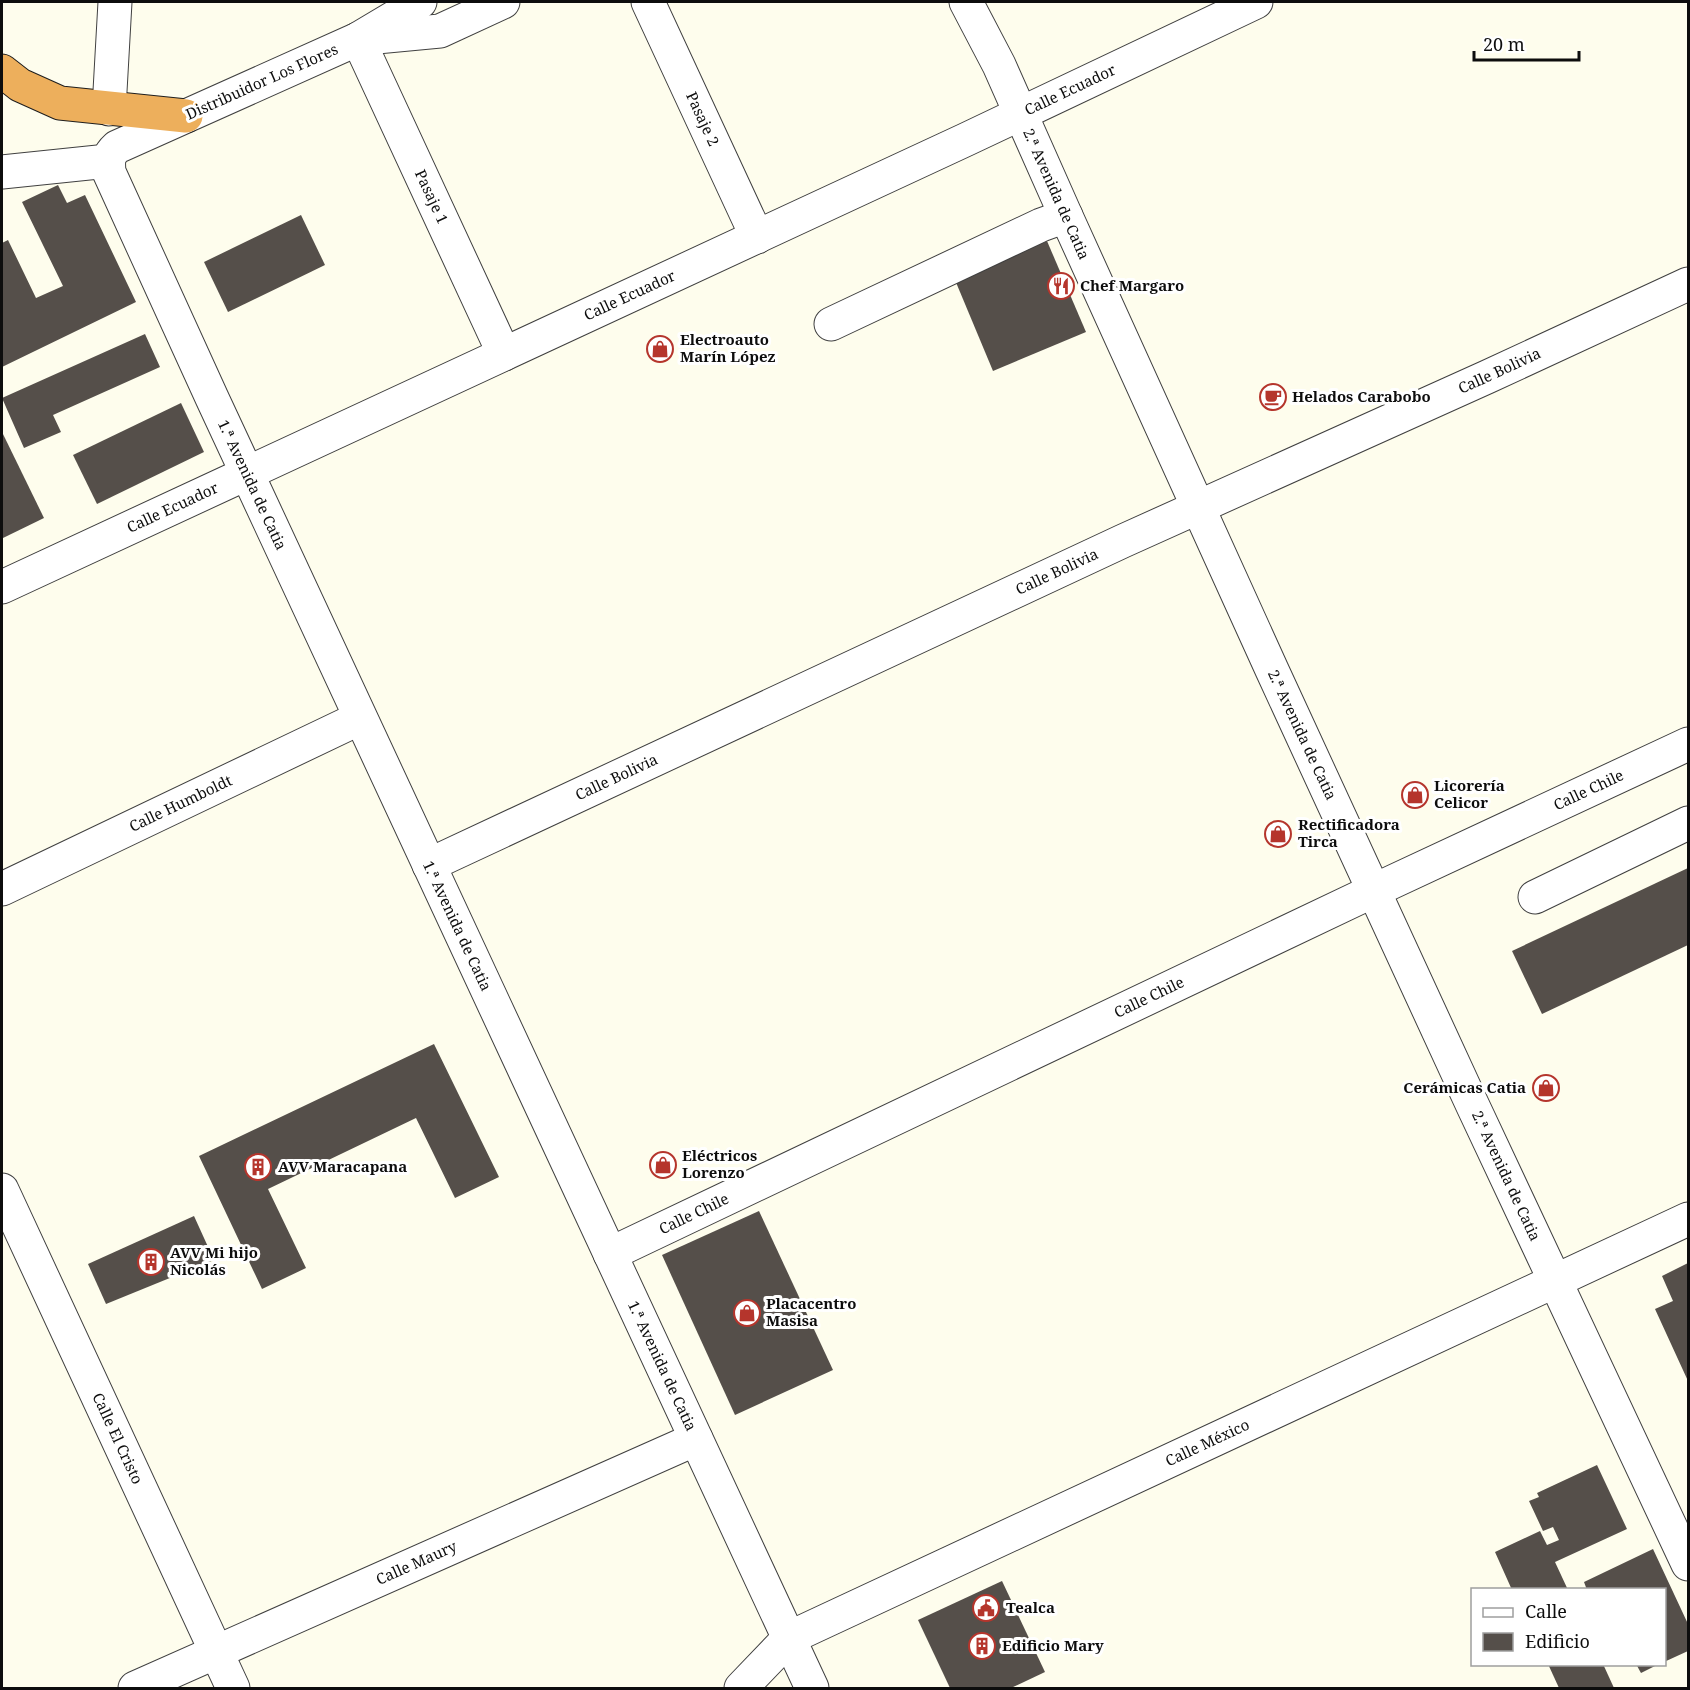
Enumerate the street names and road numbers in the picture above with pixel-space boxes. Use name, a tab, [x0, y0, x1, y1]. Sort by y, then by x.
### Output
street label: Distribuidor Los Flores	[182, 38, 341, 124]
street label: Calle Ecuador	[1021, 59, 1119, 119]
street label: Pasaje 2	[682, 88, 724, 149]
street label: 2.ª Avenida de Catia	[1019, 125, 1095, 262]
street label: Pasaje 1	[411, 166, 453, 227]
street label: Calle Ecuador	[580, 265, 678, 325]
street label: Calle Bolivia	[1455, 343, 1544, 398]
street label: 1.ª Avenida de Catia	[214, 416, 292, 553]
street label: Calle Ecuador	[123, 477, 221, 537]
street label: Calle Bolivia	[1012, 543, 1101, 599]
street label: 2.ª Avenida de Catia	[1264, 666, 1342, 803]
street label: Calle Bolivia	[572, 749, 661, 804]
street label: Calle Chile	[1550, 764, 1627, 814]
street label: Calle Humboldt	[126, 770, 235, 836]
street label: 1.ª Avenida de Catia	[419, 857, 497, 994]
street label: Calle Chile	[1110, 971, 1187, 1022]
street label: 2.ª Avenida de Catia	[1468, 1107, 1546, 1244]
street label: Calle Chile	[655, 1188, 732, 1238]
street label: 1.ª Avenida de Catia	[624, 1297, 702, 1434]
street label: Calle El Cristo	[88, 1389, 148, 1487]
street label: Calle México	[1162, 1414, 1252, 1470]
street label: Calle Maury	[373, 1535, 460, 1589]

